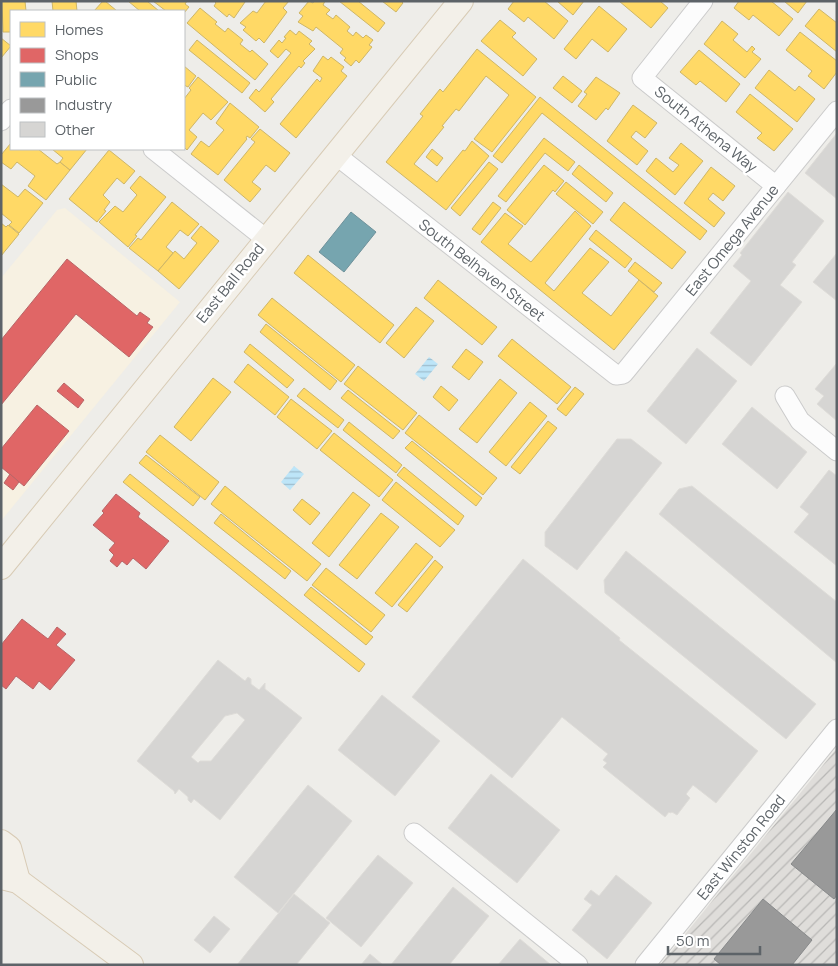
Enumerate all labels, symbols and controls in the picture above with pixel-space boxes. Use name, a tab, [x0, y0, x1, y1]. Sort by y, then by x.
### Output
legend	[10, 10, 185, 150]
text: Homes	[55, 19, 104, 40]
text: Shops	[55, 44, 99, 65]
text: Public	[55, 69, 97, 90]
street label: South Athena Way	[650, 81, 762, 177]
text: Industry	[55, 94, 112, 115]
text: Other	[55, 119, 96, 140]
street label: East Omega Avenue	[681, 180, 784, 300]
street label: South Belhaven Street	[414, 214, 550, 326]
street label: East Ball Road	[191, 239, 269, 327]
street label: East Winston Road	[692, 790, 790, 904]
scale bar	[668, 924, 760, 956]
text: 50 m	[676, 930, 710, 951]

